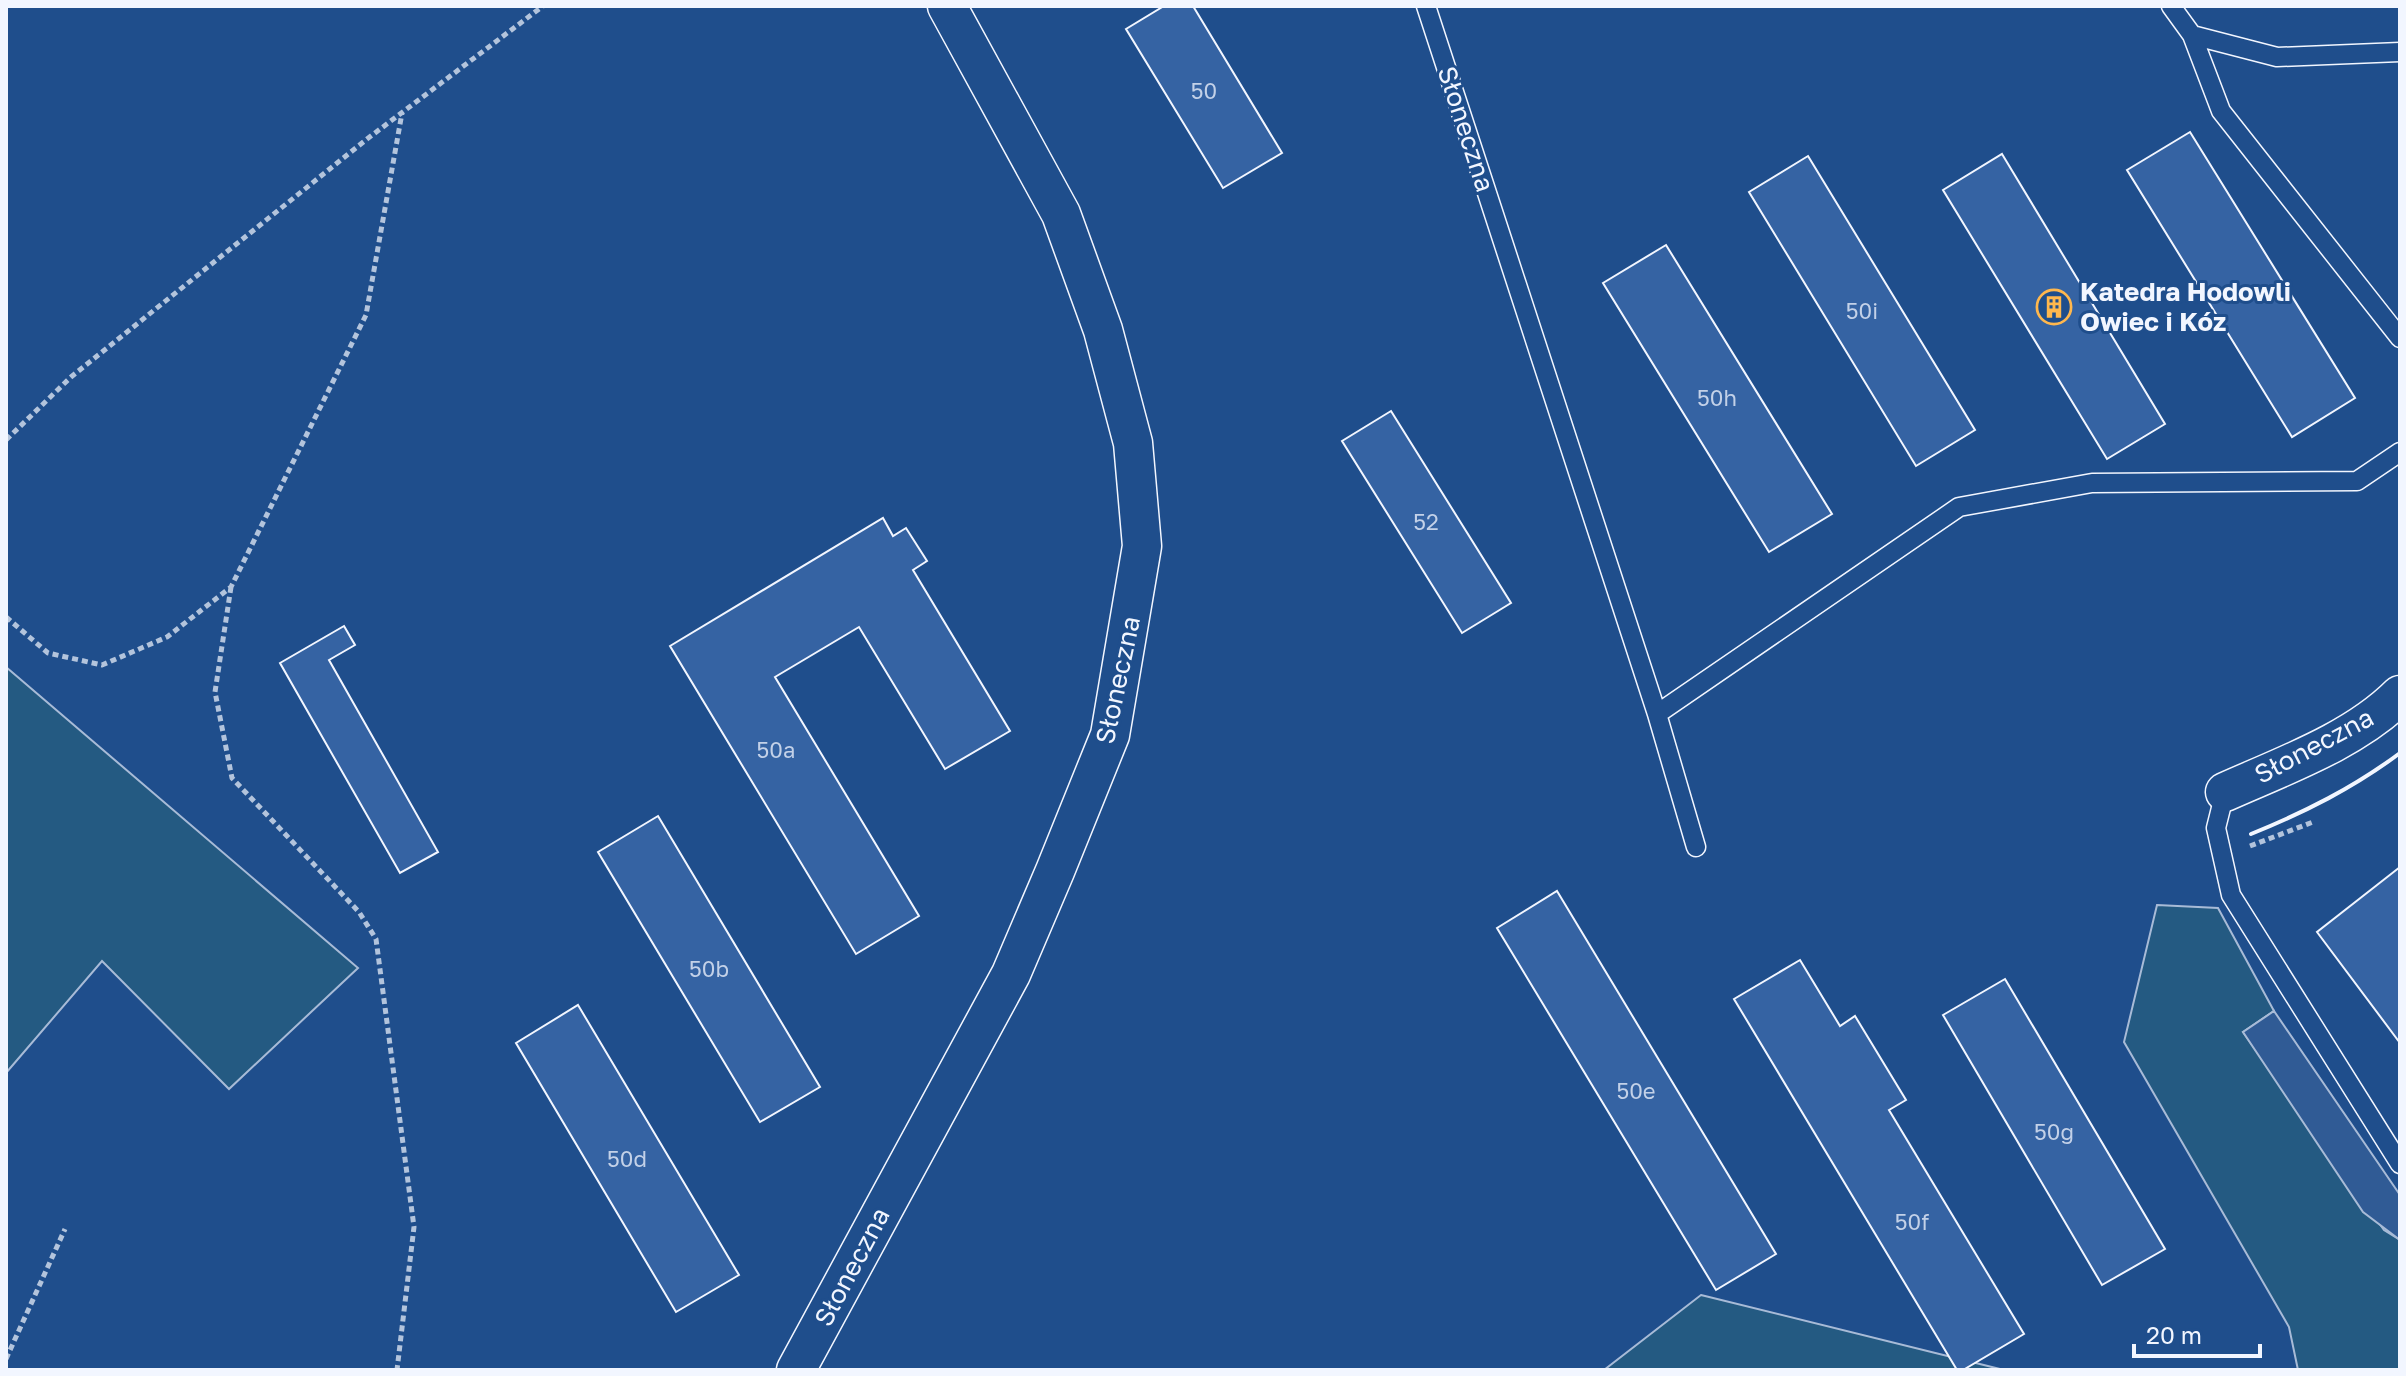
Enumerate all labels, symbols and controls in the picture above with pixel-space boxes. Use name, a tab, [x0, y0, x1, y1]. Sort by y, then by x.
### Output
street label: Słoneczna	[1432, 62, 1501, 195]
house number: 50	[1191, 77, 1217, 104]
place label: Katedra Hodowli Owiec i Kóz	[2080, 276, 2291, 337]
building icon: Katedra Hodowli Owiec i Kóz	[2035, 288, 2073, 326]
house number: 50i	[1846, 297, 1878, 324]
house number: 50h	[1697, 384, 1737, 411]
house number: 52	[1413, 508, 1439, 535]
street label: Słoneczna	[1089, 613, 1146, 747]
street label: Słoneczna	[2249, 701, 2378, 790]
house number: 50a	[757, 736, 795, 763]
house number: 50b	[689, 955, 729, 982]
house number: 50e	[1616, 1077, 1656, 1104]
house number: 50g	[2034, 1118, 2074, 1145]
house number: 50d	[607, 1145, 647, 1172]
street label: Słoneczna	[807, 1202, 896, 1331]
house number: 50f	[1895, 1208, 1929, 1235]
scale bar	[2134, 1308, 2260, 1358]
text: 20 m	[2146, 1320, 2202, 1349]

